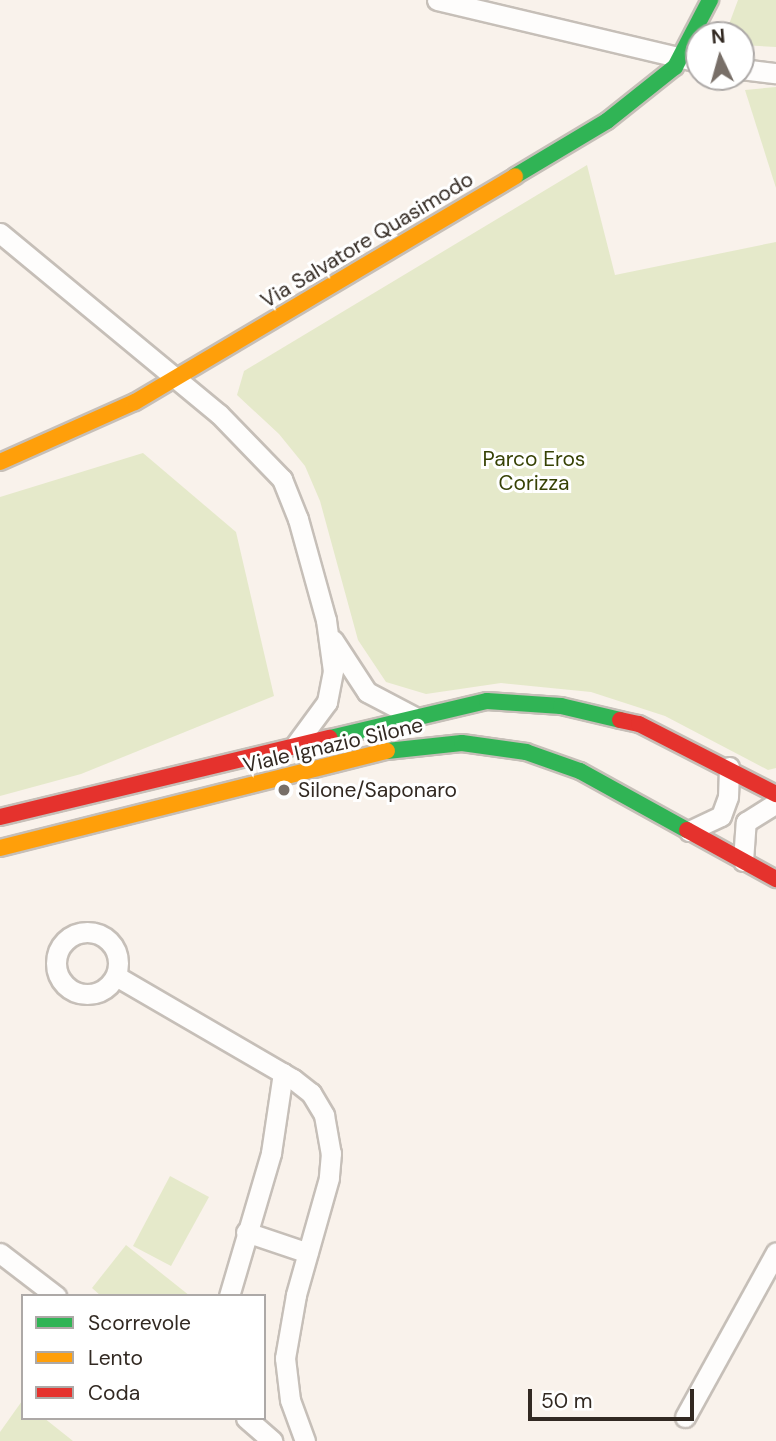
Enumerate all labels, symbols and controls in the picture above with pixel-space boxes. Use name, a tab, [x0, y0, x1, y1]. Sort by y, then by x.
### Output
north arrow	[685, 21, 755, 91]
text: N	[710, 24, 726, 50]
street label: Via Salvatore Quasimodo	[256, 167, 478, 313]
park label: Parco Eros Corizza	[483, 446, 585, 496]
street label: Viale Ignazio Silone	[241, 712, 425, 778]
place label: Silone/Saponaro	[298, 777, 457, 803]
marker: Silone/Saponaro	[276, 782, 292, 798]
legend	[21, 1294, 266, 1420]
text: Scorrevole	[88, 1309, 191, 1337]
text: Lento	[88, 1344, 143, 1372]
scale bar	[531, 1374, 697, 1418]
text: Coda	[88, 1379, 140, 1407]
text: 50 m	[541, 1387, 592, 1415]

